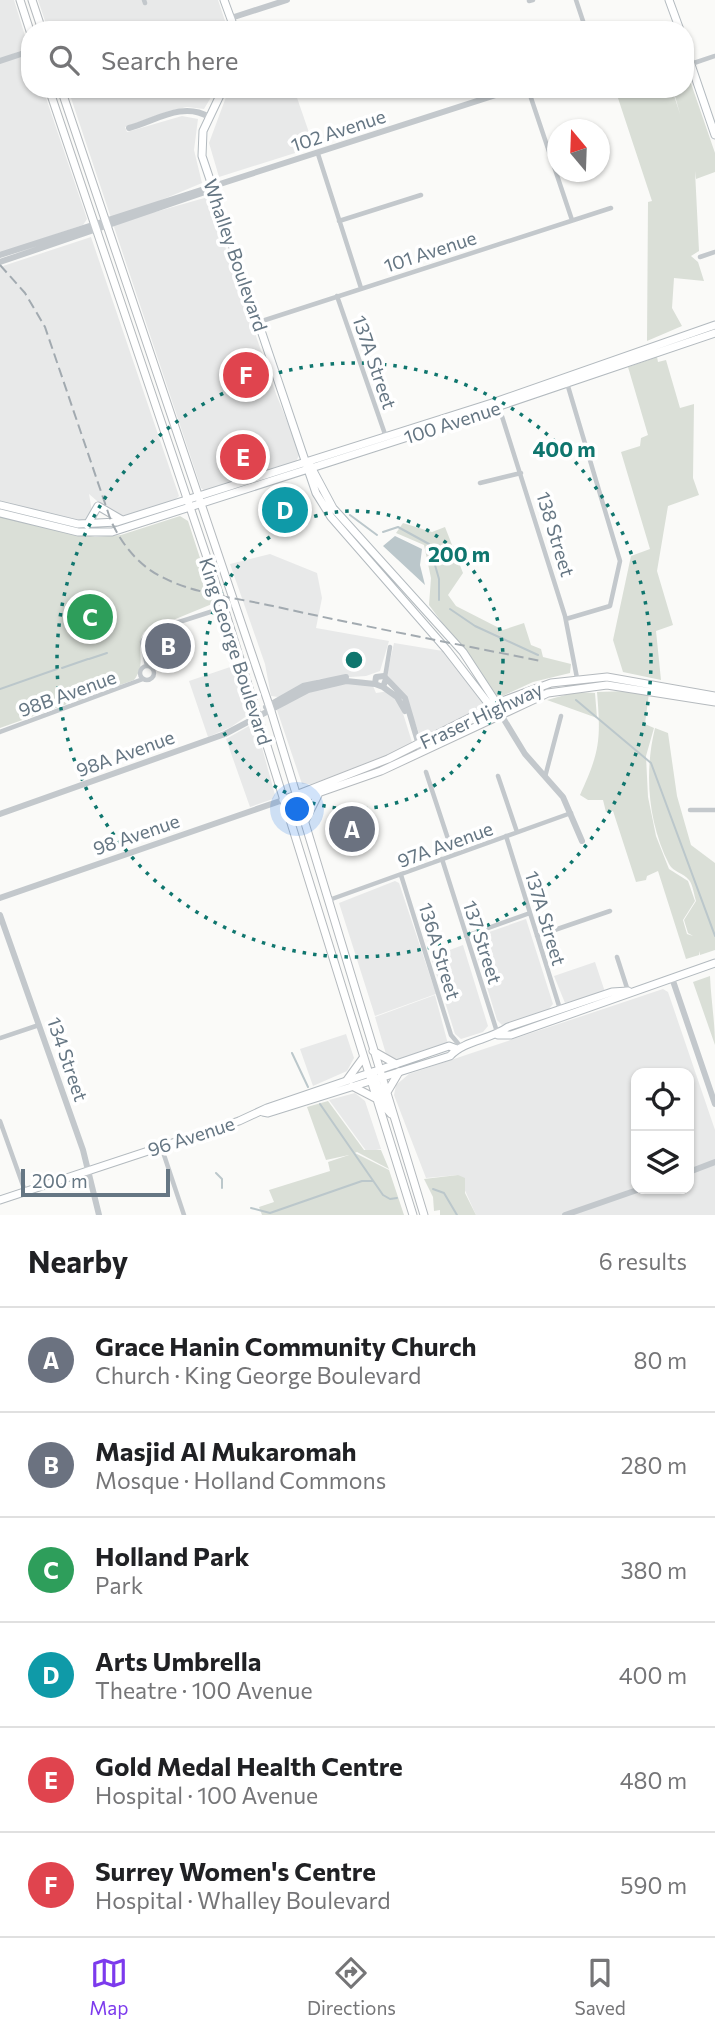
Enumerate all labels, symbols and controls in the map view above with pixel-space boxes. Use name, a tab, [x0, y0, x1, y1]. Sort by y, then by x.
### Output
search box	[21, 21, 694, 98]
icon: search	[45, 41, 83, 79]
text: Search here	[101, 44, 239, 75]
street label: 102 Avenue	[288, 104, 388, 156]
north arrow	[547, 119, 610, 182]
street label: Whalley Boulevard	[199, 176, 273, 334]
street label: 101 Avenue	[381, 225, 479, 277]
street label: 137A Street	[348, 312, 402, 412]
pin: F	[223, 349, 269, 401]
street label: 100 Avenue	[401, 396, 503, 448]
pin: E	[220, 431, 266, 483]
text: 400 m	[532, 436, 596, 461]
pin: D	[262, 484, 308, 536]
street label: 138 Street	[532, 489, 580, 580]
text: 200 m	[428, 541, 490, 566]
street label: King George Boulevard	[195, 554, 277, 748]
pin: C	[67, 591, 113, 643]
pin: B	[145, 620, 191, 672]
centre of rings	[342, 648, 366, 672]
street label: 98B Avenue	[15, 665, 119, 721]
street label: Fraser Highway	[416, 677, 546, 753]
street label: 98A Avenue	[73, 725, 177, 781]
your location	[280, 792, 314, 826]
pin: A	[329, 803, 375, 855]
street label: 98 Avenue	[90, 808, 182, 860]
street label: 97A Avenue	[394, 816, 496, 872]
street label: 137A Street	[521, 868, 571, 968]
street label: 137 Street	[459, 897, 507, 987]
street label: 136A Street	[414, 900, 466, 1003]
street label: 134 Street	[43, 1014, 93, 1104]
map controls	[631, 1068, 694, 1194]
button: locate	[631, 1068, 694, 1131]
street label: 96 Avenue	[145, 1111, 237, 1161]
button: layers	[631, 1131, 694, 1194]
scale bar	[21, 1166, 170, 1198]
text: 200 m	[32, 1169, 88, 1192]
text: Nearby	[28, 1242, 128, 1279]
text: 6 results	[599, 1247, 687, 1275]
text: Grace Hanin Community Church	[95, 1330, 477, 1361]
text: A	[43, 1346, 59, 1374]
text: 80 m	[634, 1346, 687, 1374]
text: Church · King George Boulevard	[95, 1361, 421, 1389]
text: Masjid Al Mukaromah	[95, 1435, 357, 1466]
text: B	[43, 1451, 59, 1479]
text: 280 m	[621, 1451, 687, 1479]
text: Mosque · Holland Commons	[95, 1466, 386, 1494]
text: Holland Park	[95, 1540, 249, 1571]
text: C	[43, 1556, 59, 1584]
text: 380 m	[620, 1556, 687, 1584]
text: Park	[95, 1571, 143, 1599]
text: Arts Umbrella	[95, 1645, 261, 1676]
text: D	[43, 1661, 59, 1689]
text: 400 m	[619, 1661, 687, 1689]
text: Theatre · 100 Avenue	[95, 1676, 313, 1704]
text: Gold Medal Health Centre	[95, 1750, 403, 1781]
text: E	[44, 1766, 58, 1794]
text: 480 m	[620, 1766, 687, 1794]
text: Hospital · 100 Avenue	[95, 1781, 318, 1809]
text: Surrey Women's Centre	[95, 1855, 376, 1886]
text: F	[44, 1871, 58, 1899]
text: 590 m	[620, 1871, 687, 1899]
text: Hospital · Whalley Boulevard	[95, 1886, 391, 1914]
tab: Map	[89, 1954, 128, 2019]
tab: Directions	[307, 1954, 396, 2019]
tab: Saved	[574, 1954, 626, 2019]

